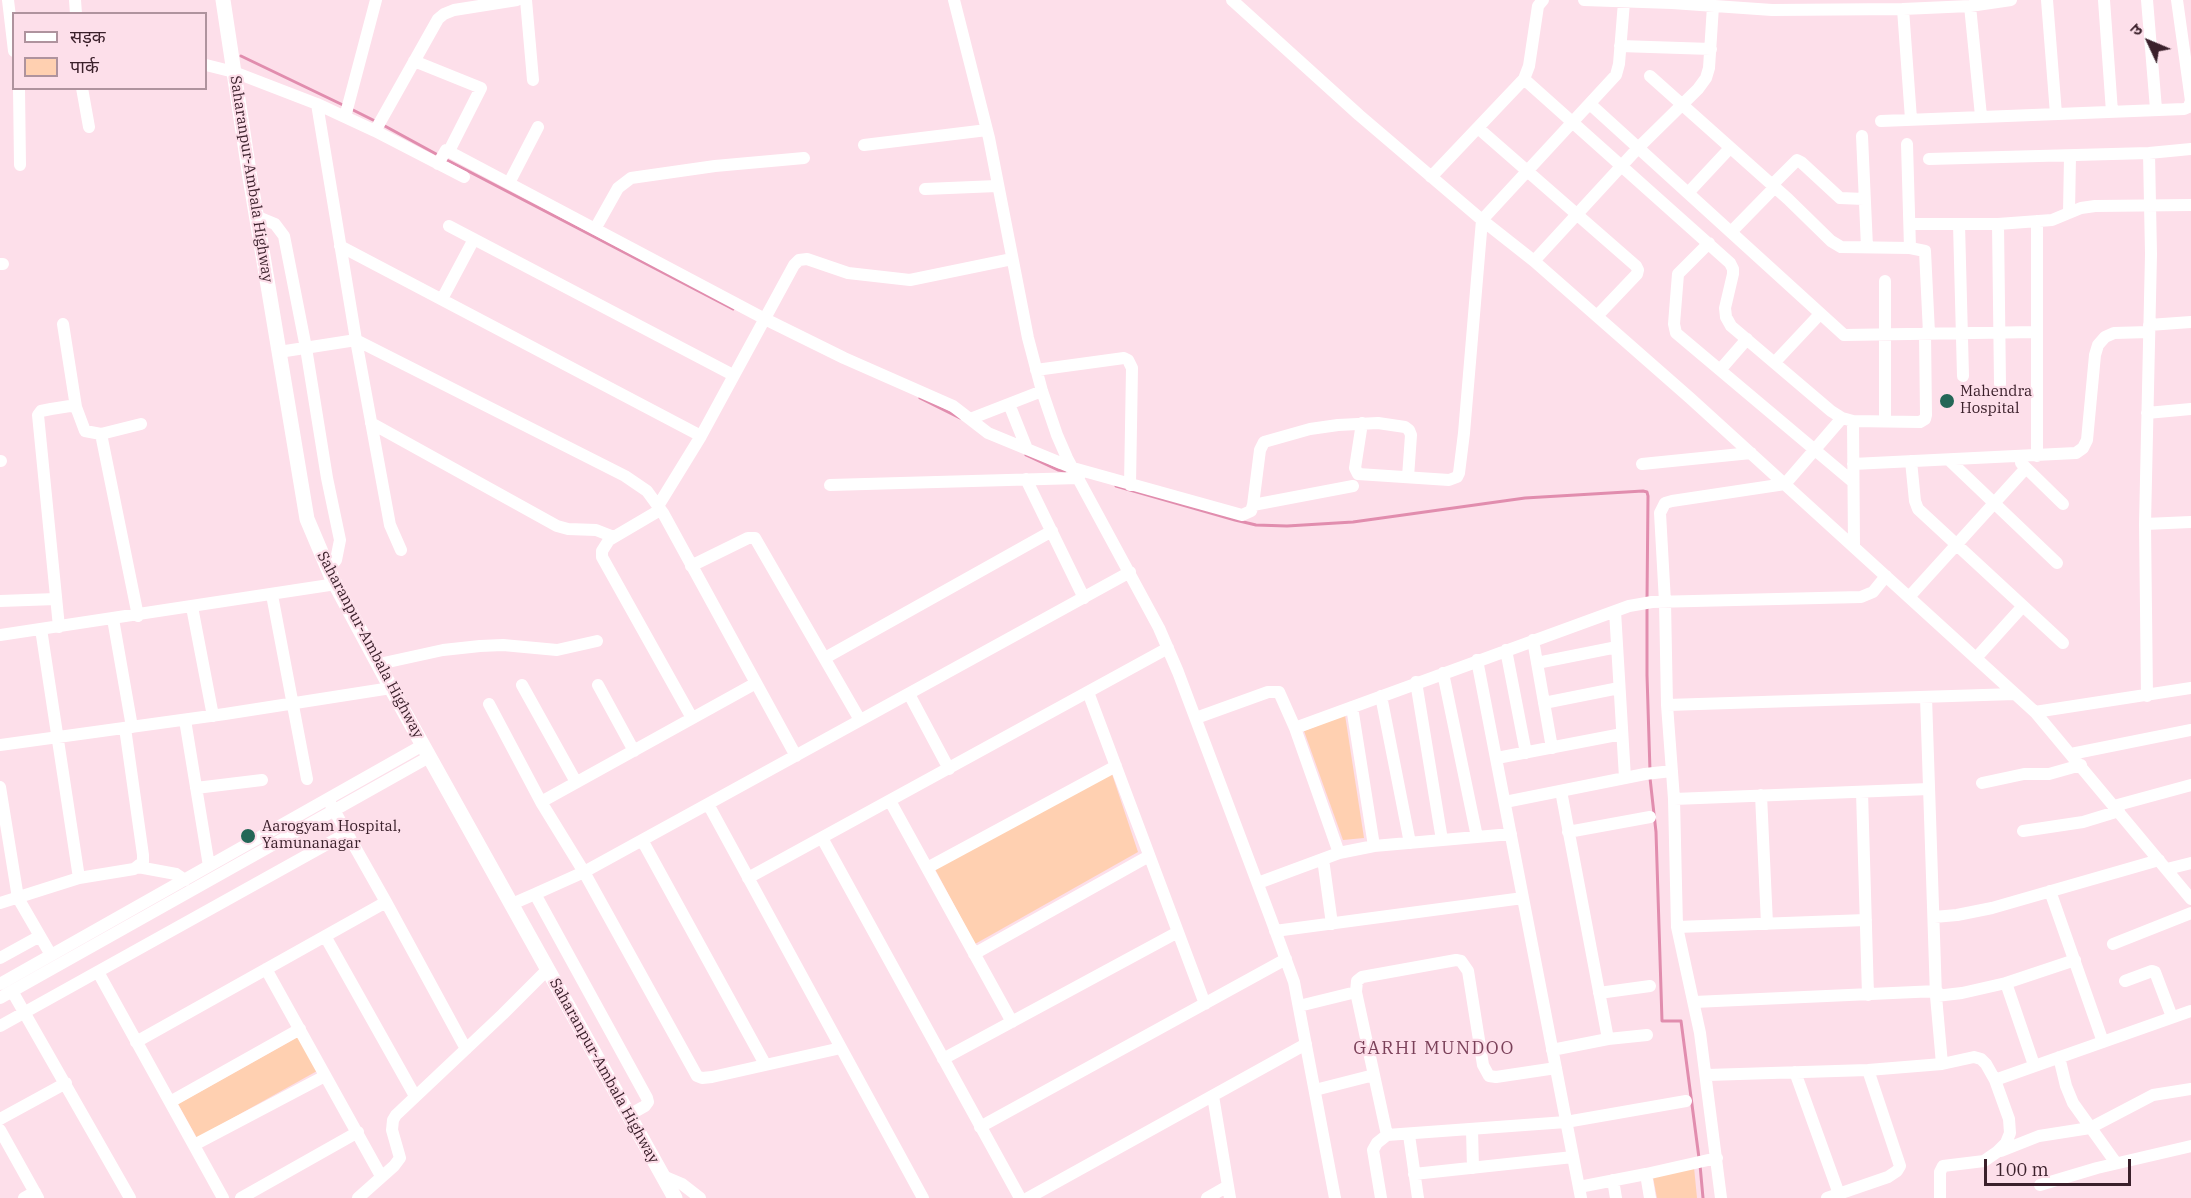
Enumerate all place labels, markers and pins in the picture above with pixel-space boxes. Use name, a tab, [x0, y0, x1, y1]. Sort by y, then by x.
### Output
place label: Mahendra Hospital	[1960, 383, 2032, 418]
marker: Mahendra Hospital	[1938, 392, 1956, 410]
place label: Aarogyam Hospital, Yamunanagar	[262, 818, 401, 853]
marker: Aarogyam Hospital, Yamunanagar	[239, 827, 257, 845]

